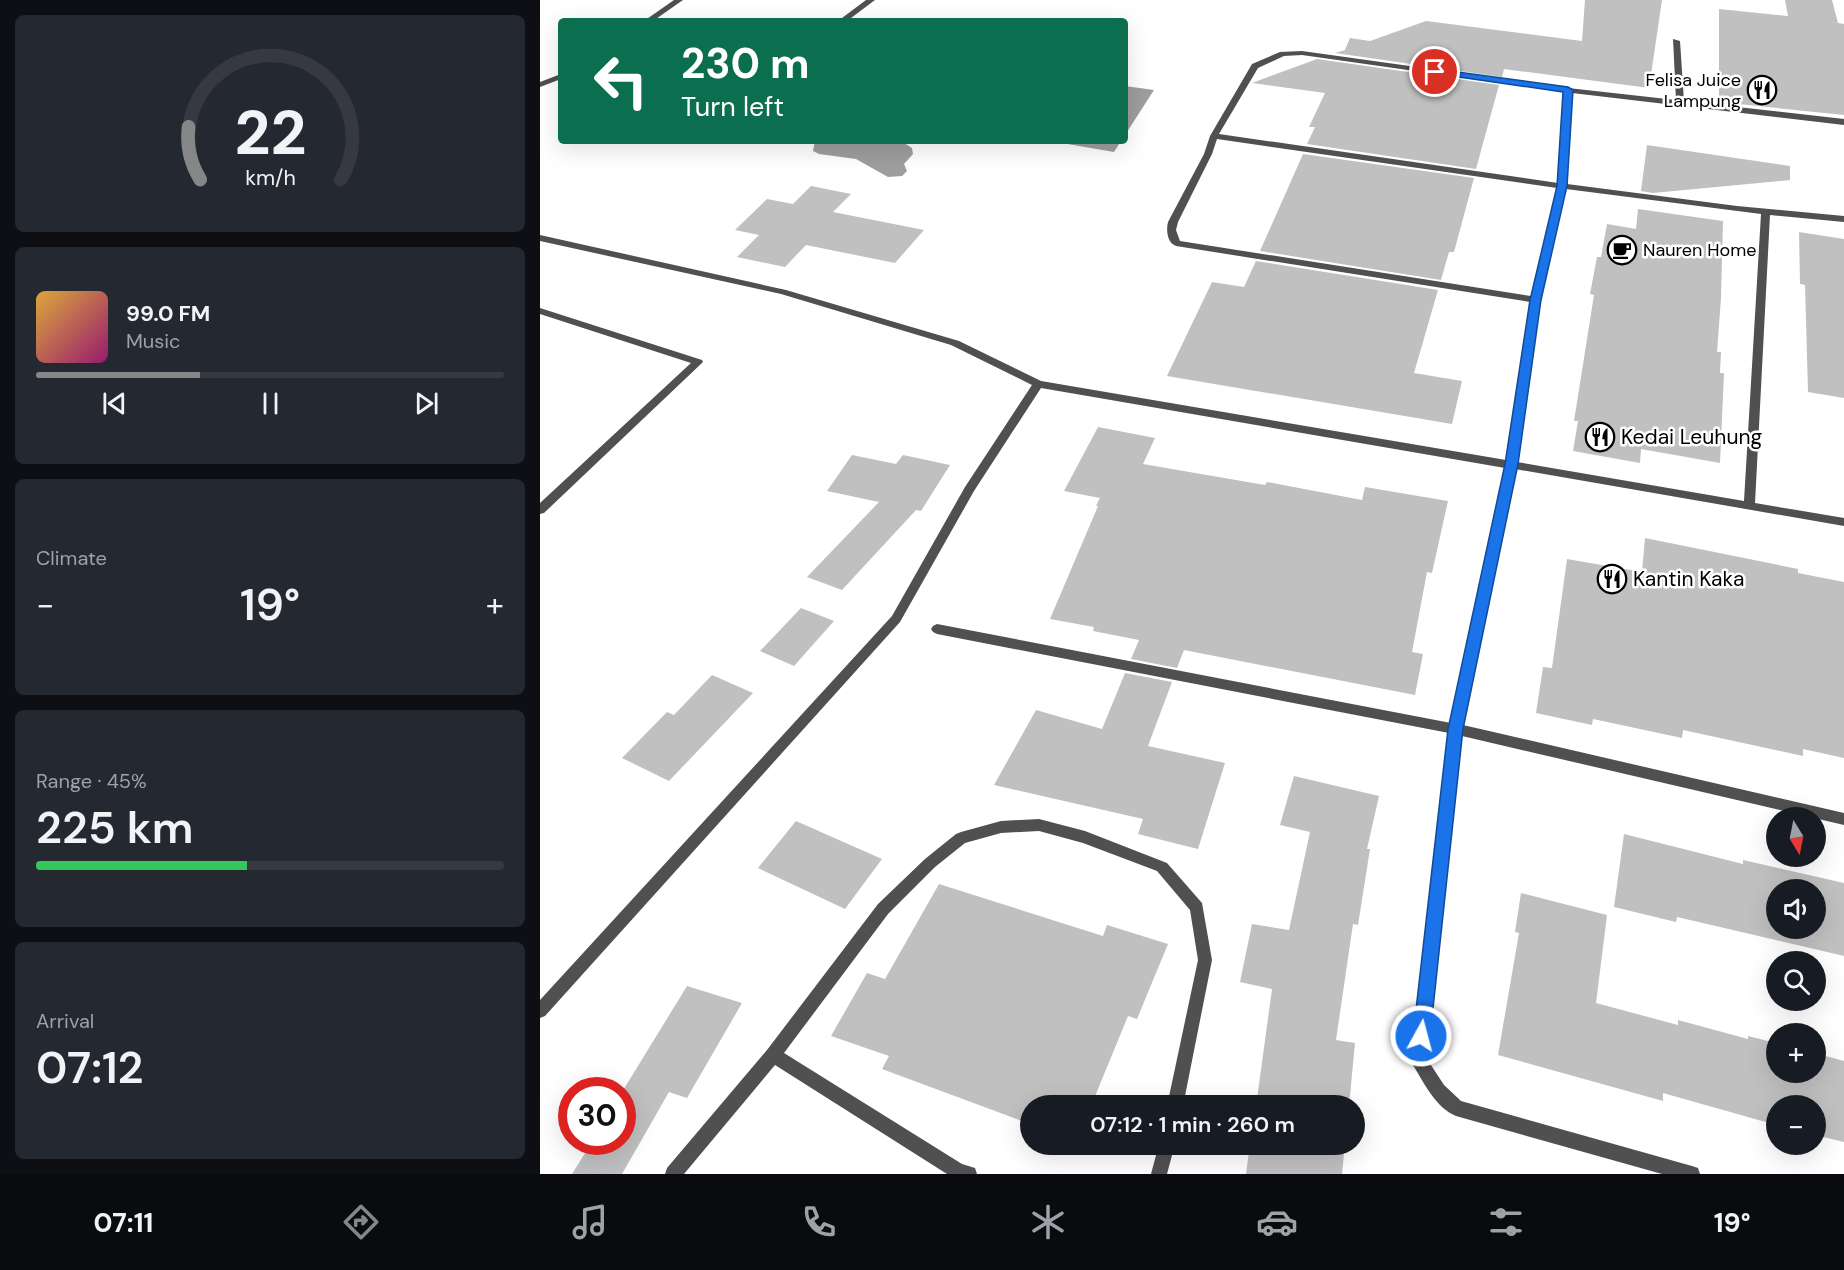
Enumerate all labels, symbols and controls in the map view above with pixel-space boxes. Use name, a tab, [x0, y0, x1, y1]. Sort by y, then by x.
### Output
text: 230 m	[681, 36, 810, 91]
icon: left	[582, 42, 660, 120]
pin	[1409, 46, 1460, 97]
icon: arrive	[1418, 55, 1451, 88]
place label: Felisa Juice Lampung	[1645, 68, 1741, 113]
restaurant icon: Felisa Juice Lampung	[1746, 74, 1778, 106]
text: Turn left	[681, 89, 784, 124]
text: 22	[234, 93, 306, 174]
text: km/h	[245, 165, 295, 193]
cafe icon: Nauren Home	[1606, 234, 1638, 266]
place label: Nauren Home	[1643, 238, 1756, 262]
text: 99.0 FM	[126, 299, 210, 328]
text: Music	[126, 328, 181, 354]
icon: previous	[98, 387, 131, 420]
icon: pause	[254, 387, 287, 420]
icon: next	[410, 387, 443, 420]
restaurant icon: Kedai Leuhung	[1584, 421, 1616, 453]
place label: Kedai Leuhung	[1621, 423, 1762, 451]
text: Climate	[36, 545, 107, 571]
restaurant icon: Kantin Kaka	[1596, 563, 1628, 595]
place label: Kantin Kaka	[1633, 565, 1744, 593]
text: 19°	[240, 575, 300, 634]
text: −	[36, 583, 54, 626]
text: +	[486, 583, 504, 626]
text: Range · 45%	[36, 768, 147, 794]
text: 225 km	[36, 798, 193, 857]
north arrow	[1766, 807, 1826, 867]
map controls	[1766, 807, 1826, 1155]
button: sound	[1766, 879, 1826, 939]
button: search	[1766, 951, 1826, 1011]
position arrow	[1389, 1004, 1453, 1068]
text: Arrival	[36, 1008, 94, 1034]
button: +	[1766, 1023, 1826, 1083]
text: 07:12	[36, 1038, 144, 1097]
speed limit sign: 30	[558, 1077, 636, 1155]
button: −	[1766, 1095, 1826, 1155]
text: 07:12 · 1 min · 260 m	[1090, 1110, 1295, 1139]
icon: directions	[340, 1201, 382, 1243]
icon: music	[569, 1201, 611, 1243]
icon: phone	[798, 1201, 840, 1243]
icon: climate	[1027, 1201, 1069, 1243]
icon: car	[1256, 1201, 1298, 1243]
icon: filters	[1485, 1201, 1527, 1243]
text: 07:11	[93, 1205, 153, 1240]
text: 19°	[1714, 1205, 1750, 1240]

